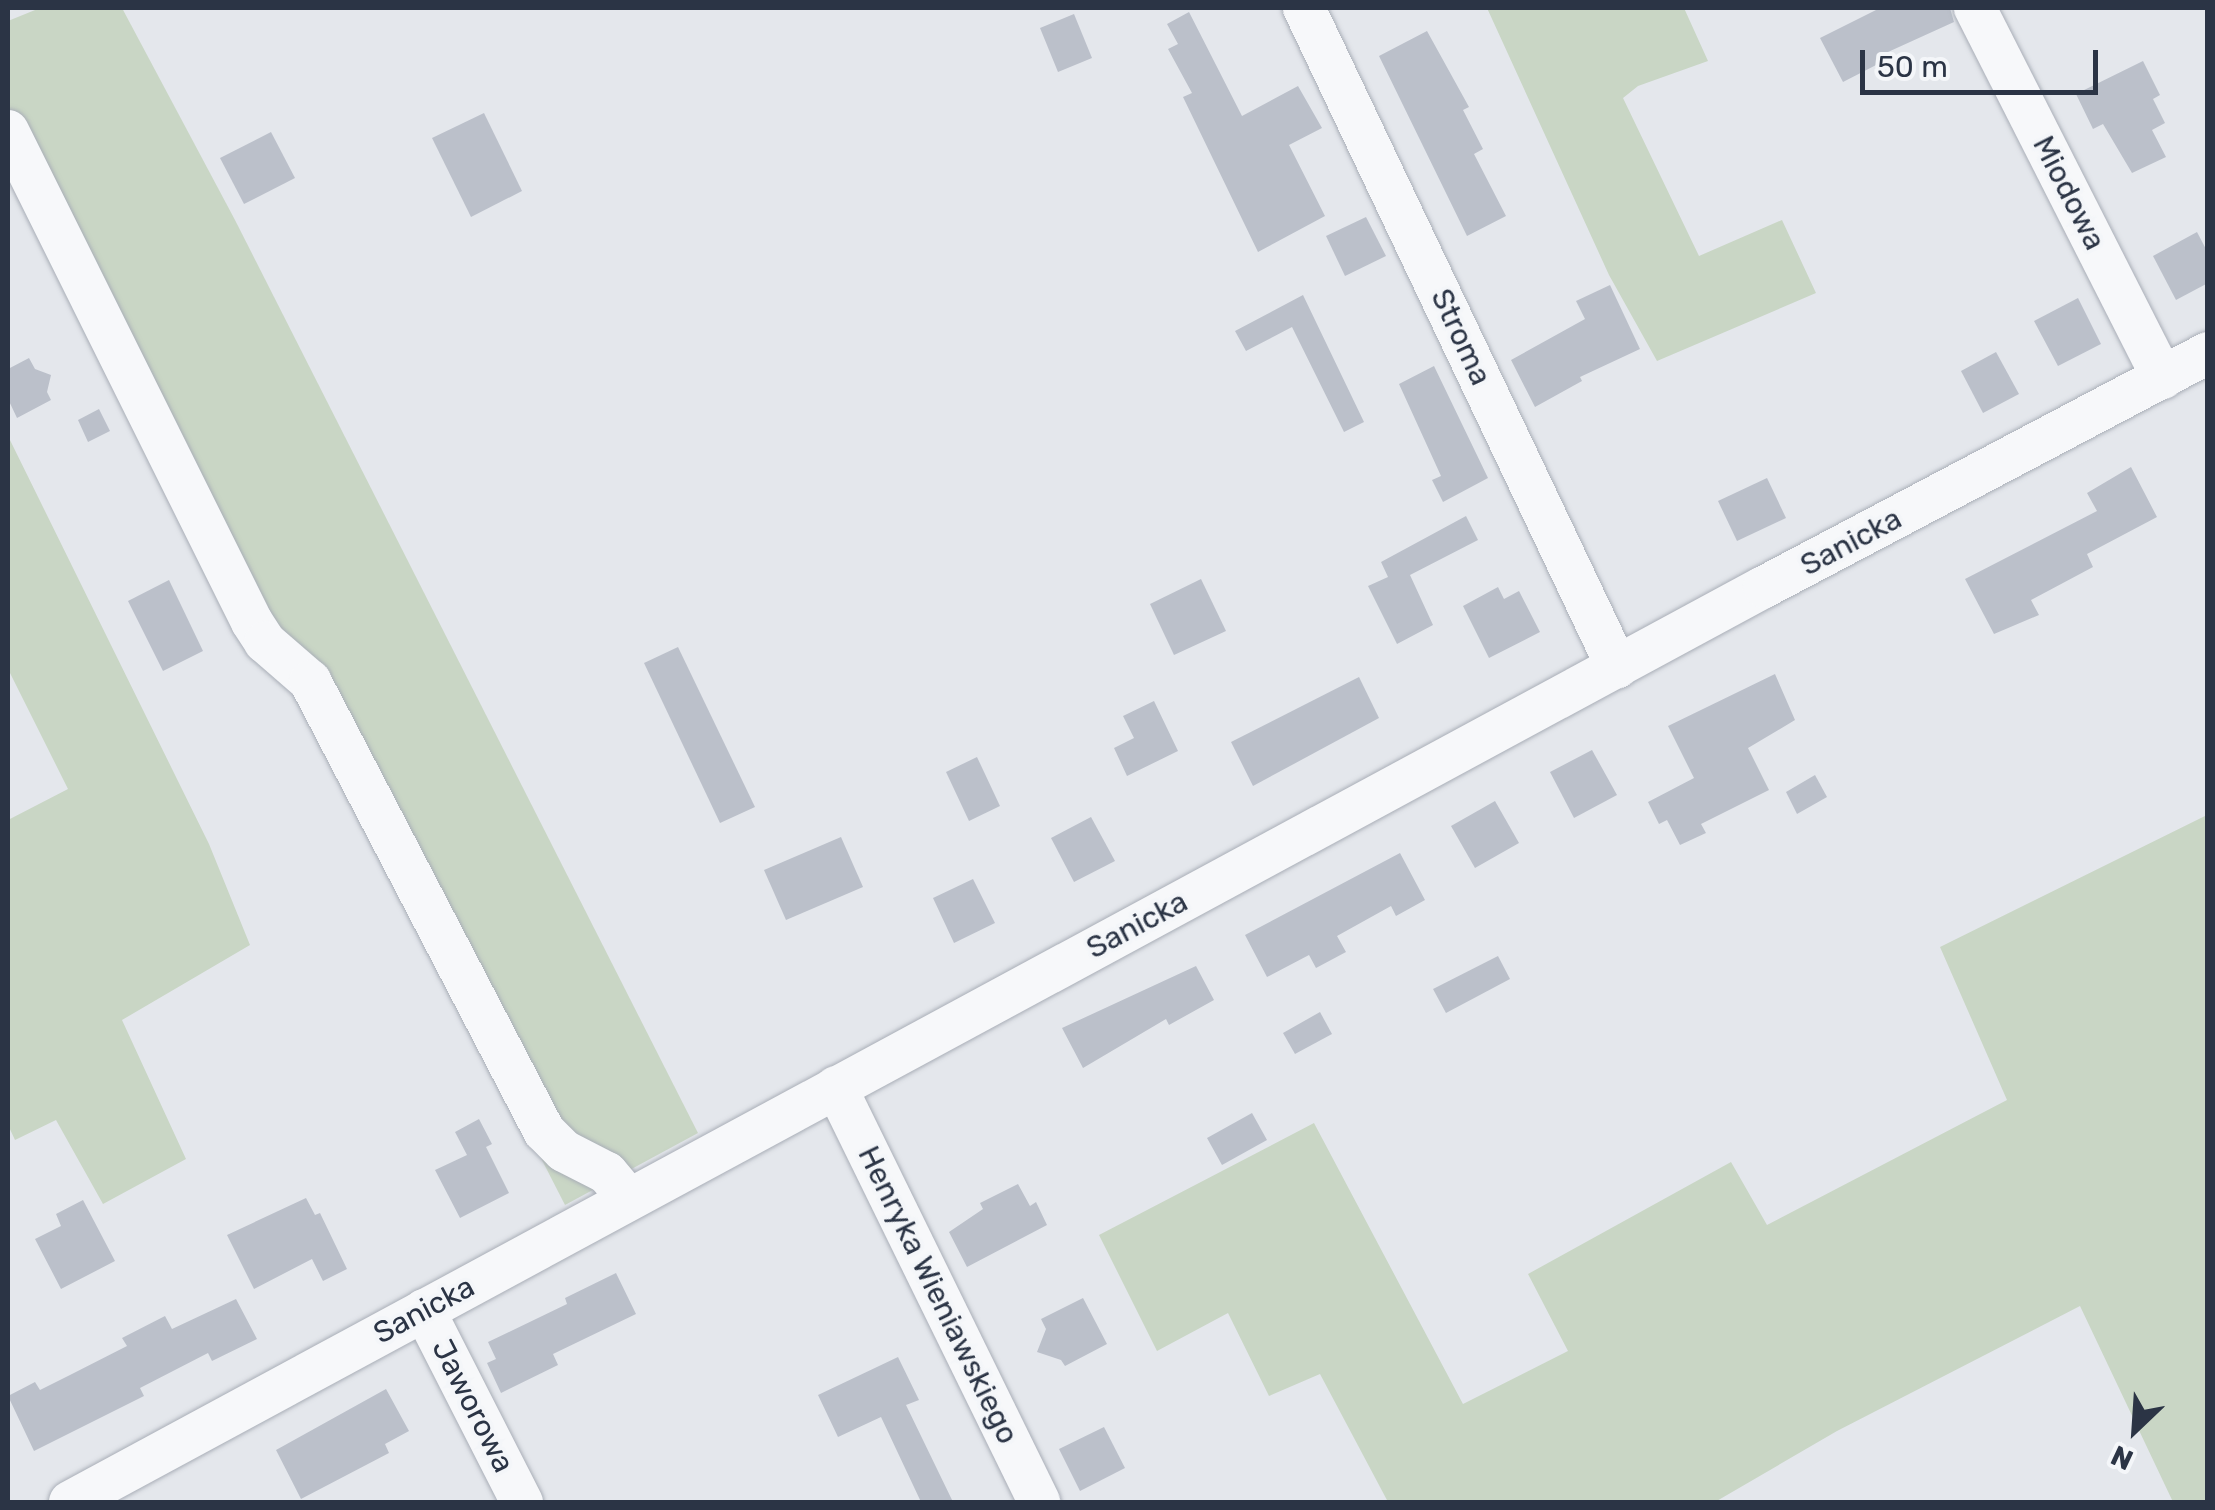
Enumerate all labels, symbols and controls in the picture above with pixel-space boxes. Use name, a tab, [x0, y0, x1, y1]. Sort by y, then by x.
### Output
scale bar	[1865, 30, 2102, 92]
text: 50 m	[1877, 49, 1948, 85]
street label: Miodowa	[2025, 130, 2113, 256]
street label: Stroma	[1423, 283, 1499, 391]
street label: Sanicka	[1794, 501, 1908, 583]
street label: Sanicka	[1080, 884, 1194, 966]
street label: Henryka Wieniawskiego	[850, 1140, 1026, 1450]
street label: Sanicka	[367, 1269, 481, 1351]
street label: Jaworowa	[424, 1334, 522, 1478]
north arrow	[2085, 1380, 2185, 1480]
text: N	[2106, 1438, 2138, 1477]

